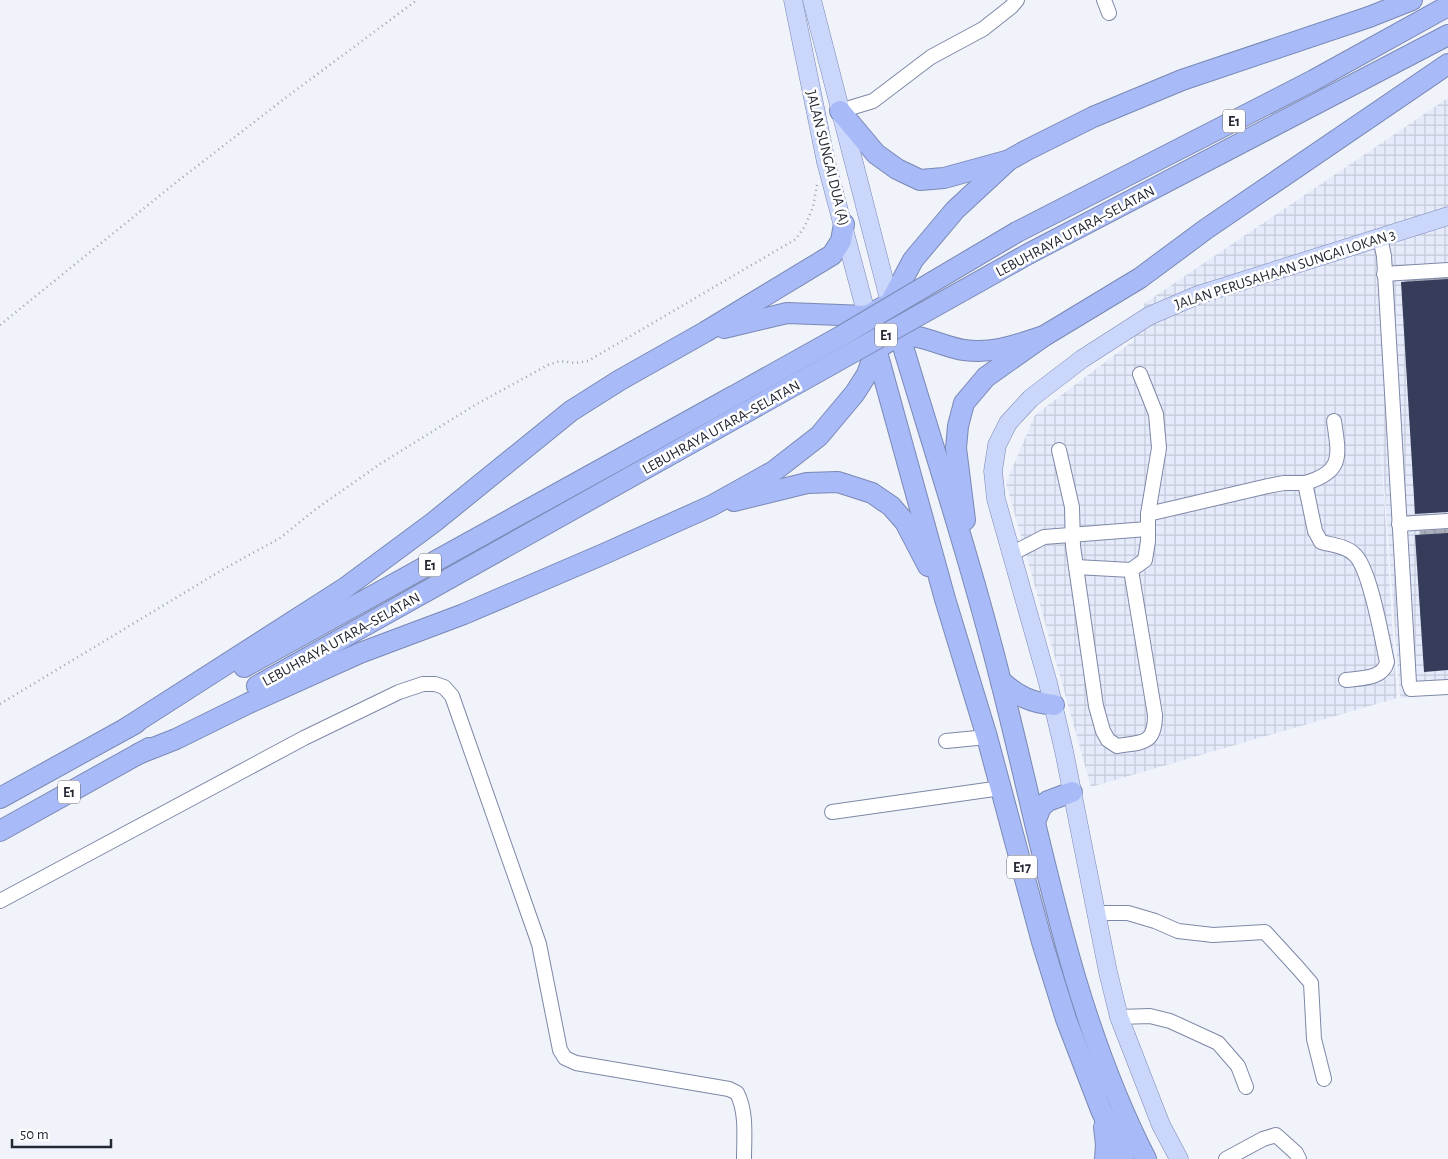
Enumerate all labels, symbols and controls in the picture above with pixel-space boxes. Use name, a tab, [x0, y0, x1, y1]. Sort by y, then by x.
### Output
street label: JALAN SUNGAI DUA (A)	[803, 89, 852, 227]
road number: E1	[1223, 110, 1245, 132]
street label: LEBUHRAYA UTARA–SELATAN	[993, 183, 1157, 280]
street label: JALAN PERUSAHAAN SUNGAI LOKAN 3	[1173, 227, 1397, 312]
road number: E1	[875, 324, 897, 346]
street label: LEBUHRAYA UTARA–SELATAN	[640, 378, 803, 477]
road number: E1	[419, 554, 441, 576]
street label: LEBUHRAYA UTARA–SELATAN	[260, 590, 423, 689]
road number: E1	[58, 780, 80, 804]
road number: E17	[1007, 856, 1037, 879]
scale bar	[12, 1116, 111, 1148]
text: 50 m	[20, 1127, 49, 1142]

